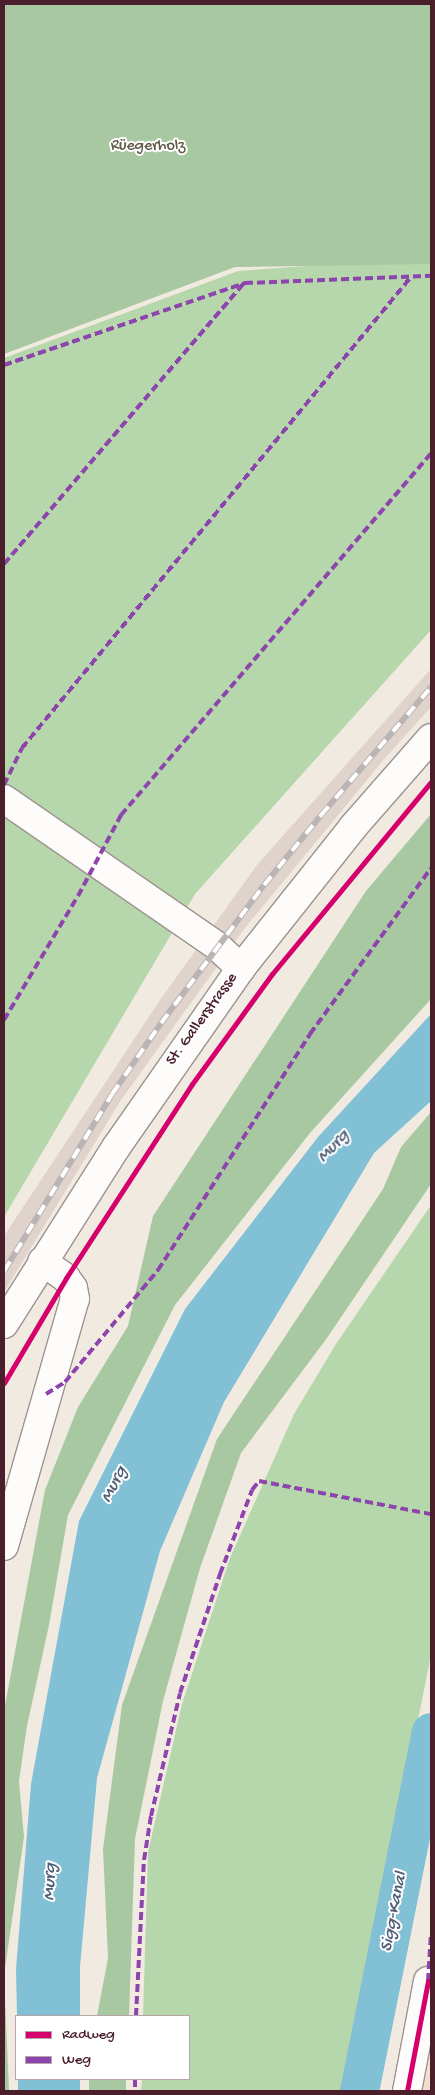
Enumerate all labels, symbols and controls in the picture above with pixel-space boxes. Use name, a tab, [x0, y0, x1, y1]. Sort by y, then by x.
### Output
park label: Rüegerholz	[111, 137, 185, 157]
street label: St. Gallerstrasse	[163, 970, 243, 1070]
water label: Murg	[313, 1126, 355, 1168]
water label: Murg	[97, 1463, 133, 1507]
water label: Murg	[40, 1863, 62, 1901]
water label: Sigg-Kanal	[377, 1870, 413, 1954]
legend	[15, 2015, 190, 2080]
text: Radweg	[62, 2026, 115, 2044]
text: Weg	[62, 2051, 91, 2069]

